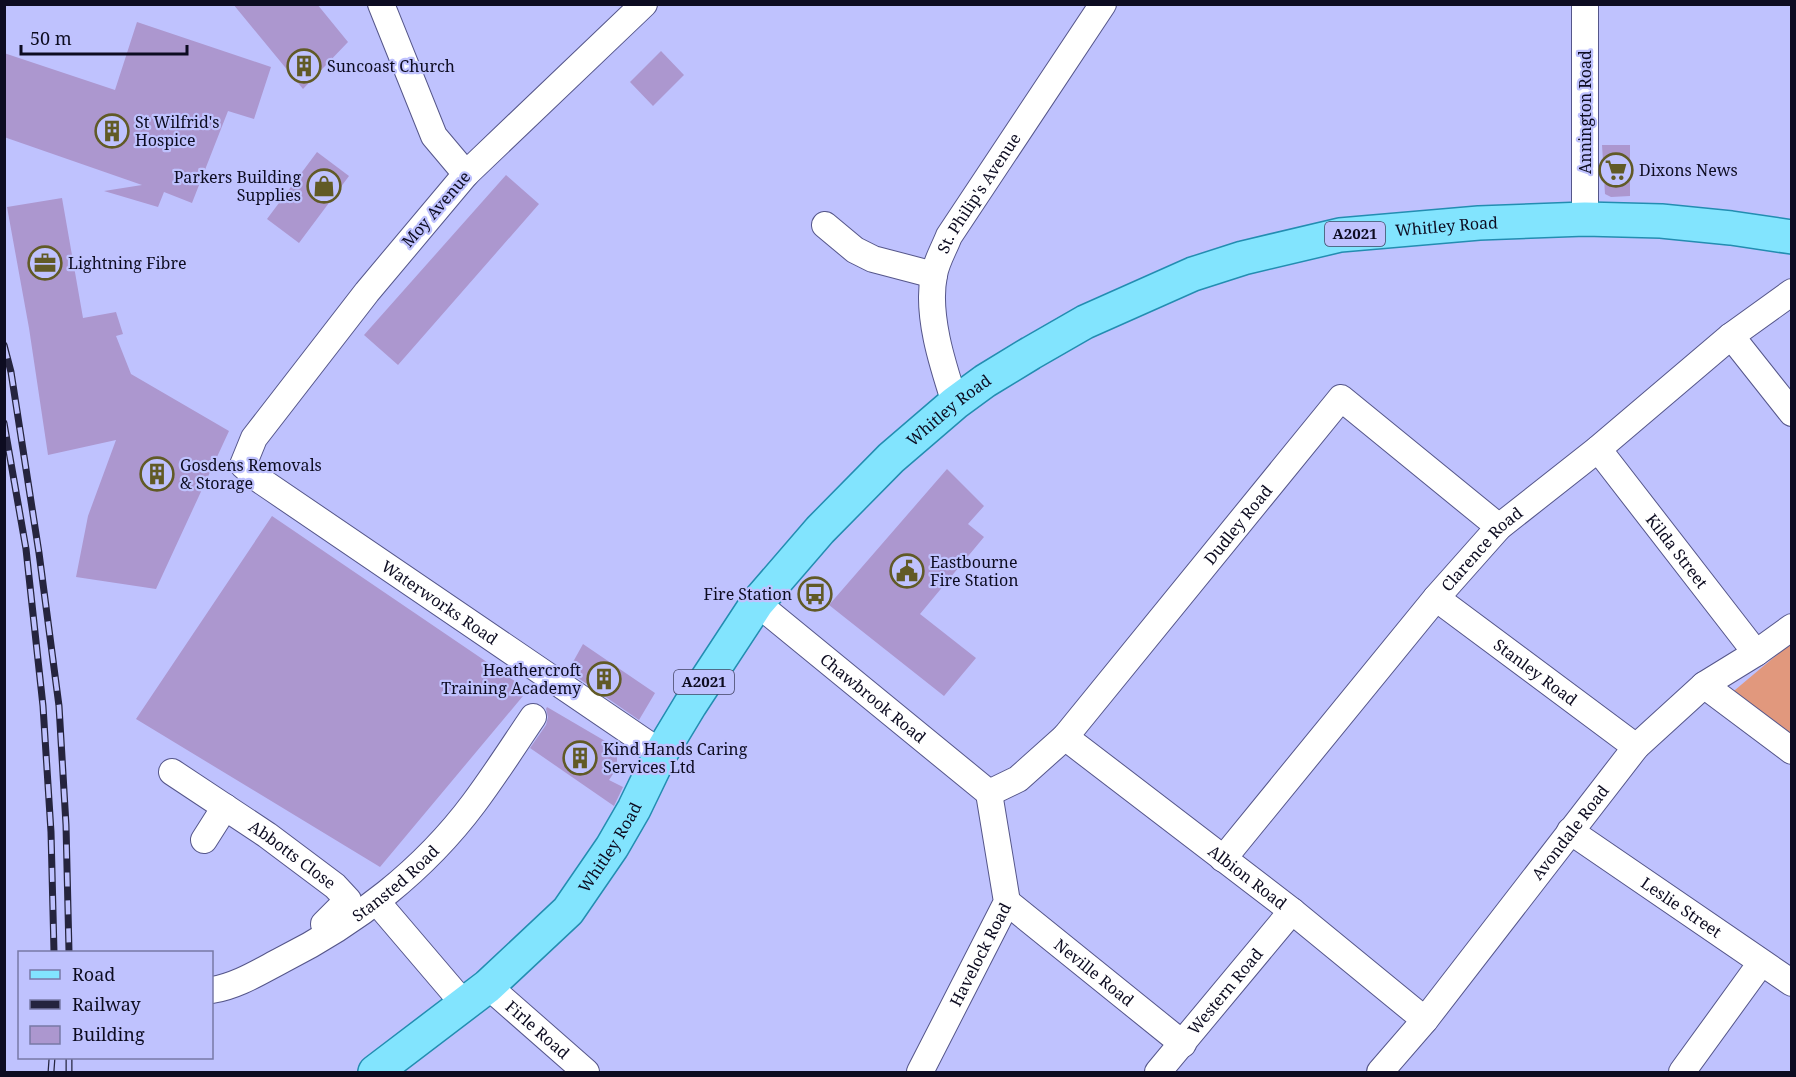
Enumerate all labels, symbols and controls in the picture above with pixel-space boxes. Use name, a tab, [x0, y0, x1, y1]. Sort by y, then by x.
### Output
scale bar	[21, 18, 188, 56]
text: 50 m	[30, 26, 72, 50]
building icon: Suncoast Church	[286, 48, 322, 84]
street label: Annington Road	[1574, 50, 1596, 174]
place label: Suncoast Church	[327, 55, 455, 77]
place label: St Wilfrid's Hospice	[135, 111, 219, 151]
building icon: St Wilfrid's Hospice	[94, 113, 130, 149]
street label: St. Philip's Avenue	[932, 128, 1026, 257]
supermarket icon: Dixons News	[1598, 152, 1634, 188]
place label: Dixons News	[1639, 159, 1738, 181]
place label: Parkers Building Supplies	[174, 166, 301, 206]
street label: Moy Avenue	[397, 166, 475, 252]
shop icon: Parkers Building Supplies	[306, 168, 342, 204]
street label: Whitley Road	[1394, 211, 1498, 241]
road number: A2021	[1325, 222, 1385, 246]
office icon: Lightning Fibre	[27, 245, 63, 281]
place label: Lightning Fibre	[68, 252, 187, 274]
street label: Whitley Road	[902, 369, 996, 451]
place label: Gosdens Removals & Storage	[180, 454, 322, 494]
building icon: Gosdens Removals & Storage	[139, 456, 175, 492]
street label: Dudley Road	[1199, 480, 1277, 569]
street label: Clarence Road	[1436, 502, 1527, 596]
street label: Kilda Street	[1641, 509, 1713, 593]
place label: Eastbourne Fire Station	[930, 551, 1018, 591]
public building icon: Eastbourne Fire Station	[889, 553, 925, 589]
street label: Waterworks Road	[377, 555, 502, 650]
bus stop icon: Fire Station	[797, 576, 833, 612]
place label: Fire Station	[704, 583, 792, 605]
street label: Stanley Road	[1489, 634, 1582, 711]
street label: Chawbrook Road	[815, 648, 931, 748]
place label: Heathercroft Training Academy	[441, 659, 582, 699]
building icon: Heathercroft Training Academy	[586, 661, 622, 697]
road number: A2021	[674, 670, 734, 694]
place label: Kind Hands Caring Services Ltd	[603, 738, 748, 778]
building icon: Kind Hands Caring Services Ltd	[562, 740, 598, 776]
street label: Avondale Road	[1526, 780, 1614, 884]
street label: Whitley Road	[573, 798, 647, 897]
street label: Abbotts Close	[245, 815, 340, 894]
street label: Stansted Road	[348, 840, 444, 926]
street label: Albion Road	[1204, 840, 1291, 914]
street label: Leslie Street	[1637, 872, 1726, 943]
street label: Havelock Road	[944, 899, 1016, 1010]
street label: Neville Road	[1050, 933, 1139, 1011]
street label: Western Road	[1183, 943, 1268, 1039]
legend	[18, 951, 213, 1059]
text: Road	[72, 962, 115, 986]
text: Railway	[72, 992, 142, 1016]
street label: Firle Road	[501, 995, 574, 1064]
text: Building	[72, 1022, 145, 1046]

